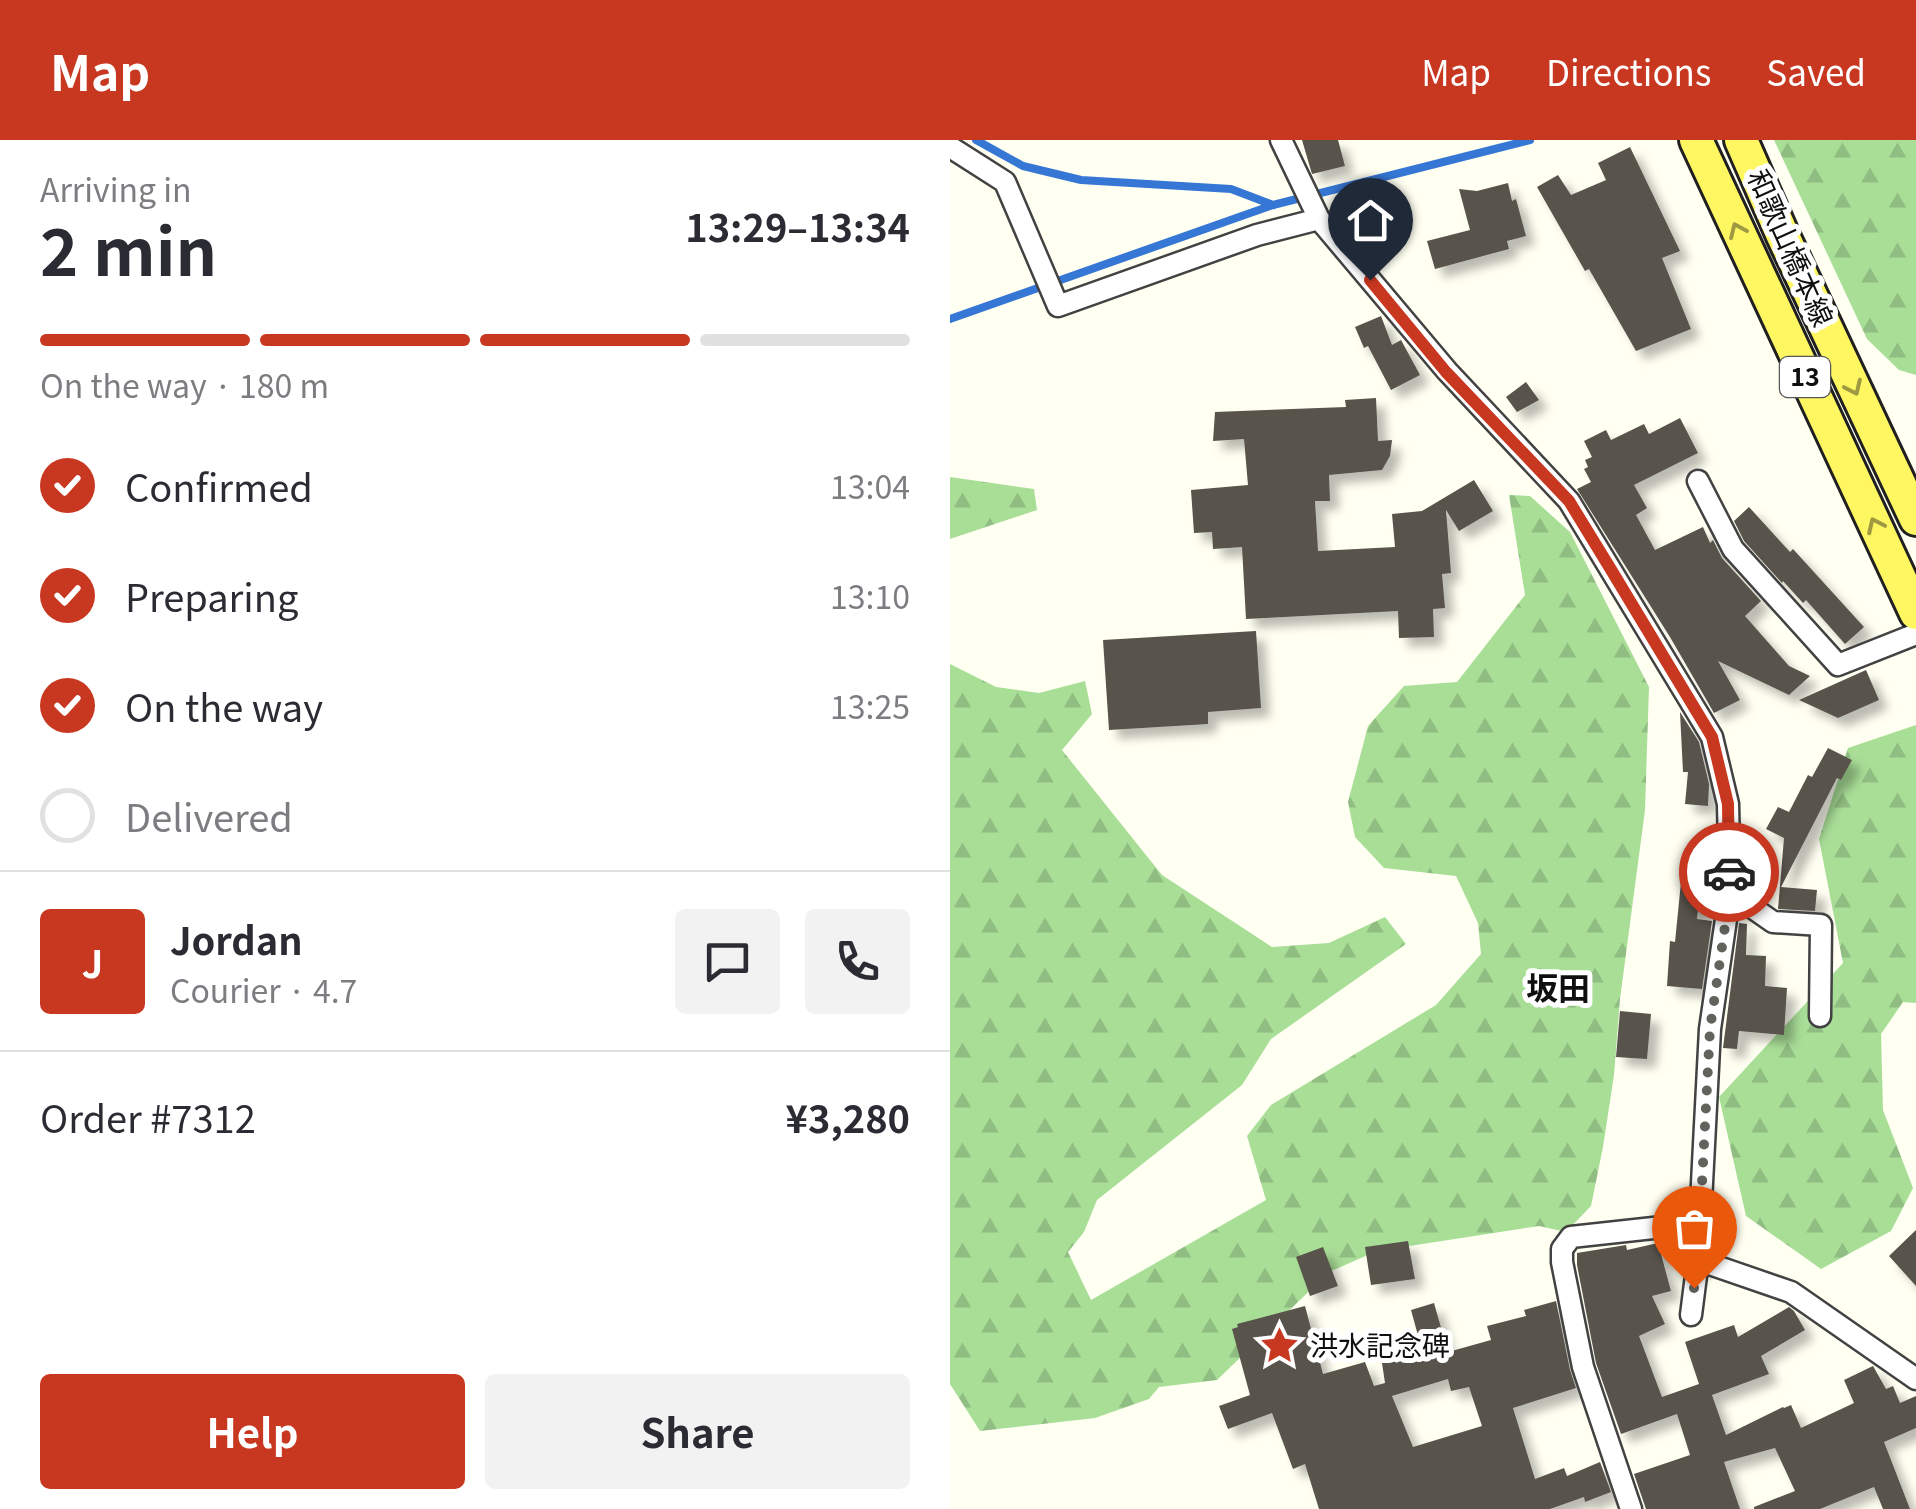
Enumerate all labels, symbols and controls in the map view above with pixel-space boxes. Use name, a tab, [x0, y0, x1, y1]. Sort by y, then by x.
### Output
text: Map	[50, 35, 150, 105]
text: Map	[1421, 45, 1491, 96]
text: Directions	[1546, 45, 1711, 96]
text: Saved	[1766, 45, 1866, 96]
street label: 和歌山橋本線	[1739, 162, 1844, 332]
text: Arriving in	[40, 165, 192, 211]
pin	[1328, 178, 1413, 281]
icon: home	[1343, 193, 1398, 248]
text: 13:29–13:34	[685, 198, 910, 253]
text: 2 min	[40, 201, 217, 295]
one-way arrow	[1729, 222, 1749, 240]
road number: 13	[1780, 357, 1830, 397]
text: On the way · 180 m	[40, 361, 329, 407]
one-way arrow	[1842, 378, 1862, 396]
icon: check	[40, 458, 95, 513]
text: Confirmed	[125, 458, 313, 513]
text: 13:04	[830, 462, 910, 508]
one-way arrow	[1867, 517, 1887, 535]
icon: check	[40, 568, 95, 623]
text: Preparing	[125, 568, 298, 623]
text: 13:10	[830, 572, 910, 618]
icon: check	[40, 678, 95, 733]
text: On the way	[125, 678, 323, 733]
text: 13:25	[830, 682, 910, 728]
text: Delivered	[125, 788, 293, 843]
courier	[1679, 822, 1779, 922]
icon: car	[1702, 845, 1757, 900]
button: chat	[675, 909, 780, 1014]
button: phone	[805, 909, 910, 1014]
text: Jordan	[170, 911, 303, 966]
text: J	[82, 934, 103, 989]
district label: 坂田	[1526, 963, 1590, 1009]
text: Courier · 4.7	[170, 966, 357, 1012]
text: Order #7312	[40, 1089, 256, 1144]
text: ¥3,280	[786, 1089, 910, 1144]
pin	[1652, 1186, 1737, 1289]
icon: bag	[1667, 1201, 1722, 1256]
place label: 洪水記念碑	[1310, 1324, 1450, 1364]
place icon: 洪水記念碑	[1259, 1325, 1301, 1367]
button: Help	[40, 1374, 465, 1489]
button: Share	[485, 1374, 910, 1489]

